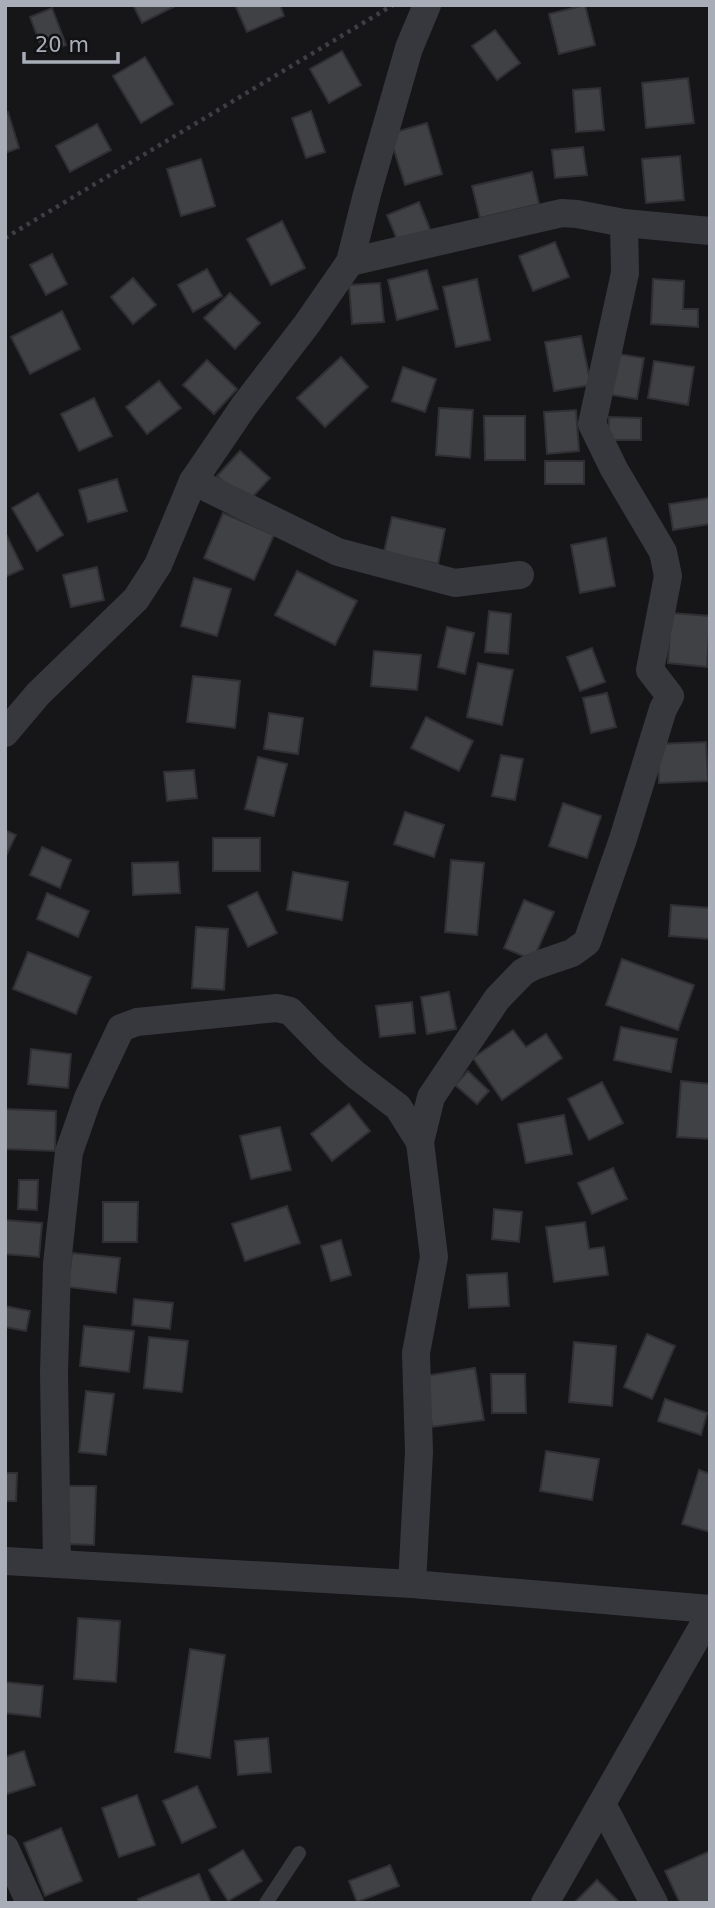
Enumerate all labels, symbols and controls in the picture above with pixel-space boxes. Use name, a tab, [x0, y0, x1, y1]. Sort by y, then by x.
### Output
scale bar	[24, 21, 119, 65]
text: 20 m	[35, 33, 89, 57]

